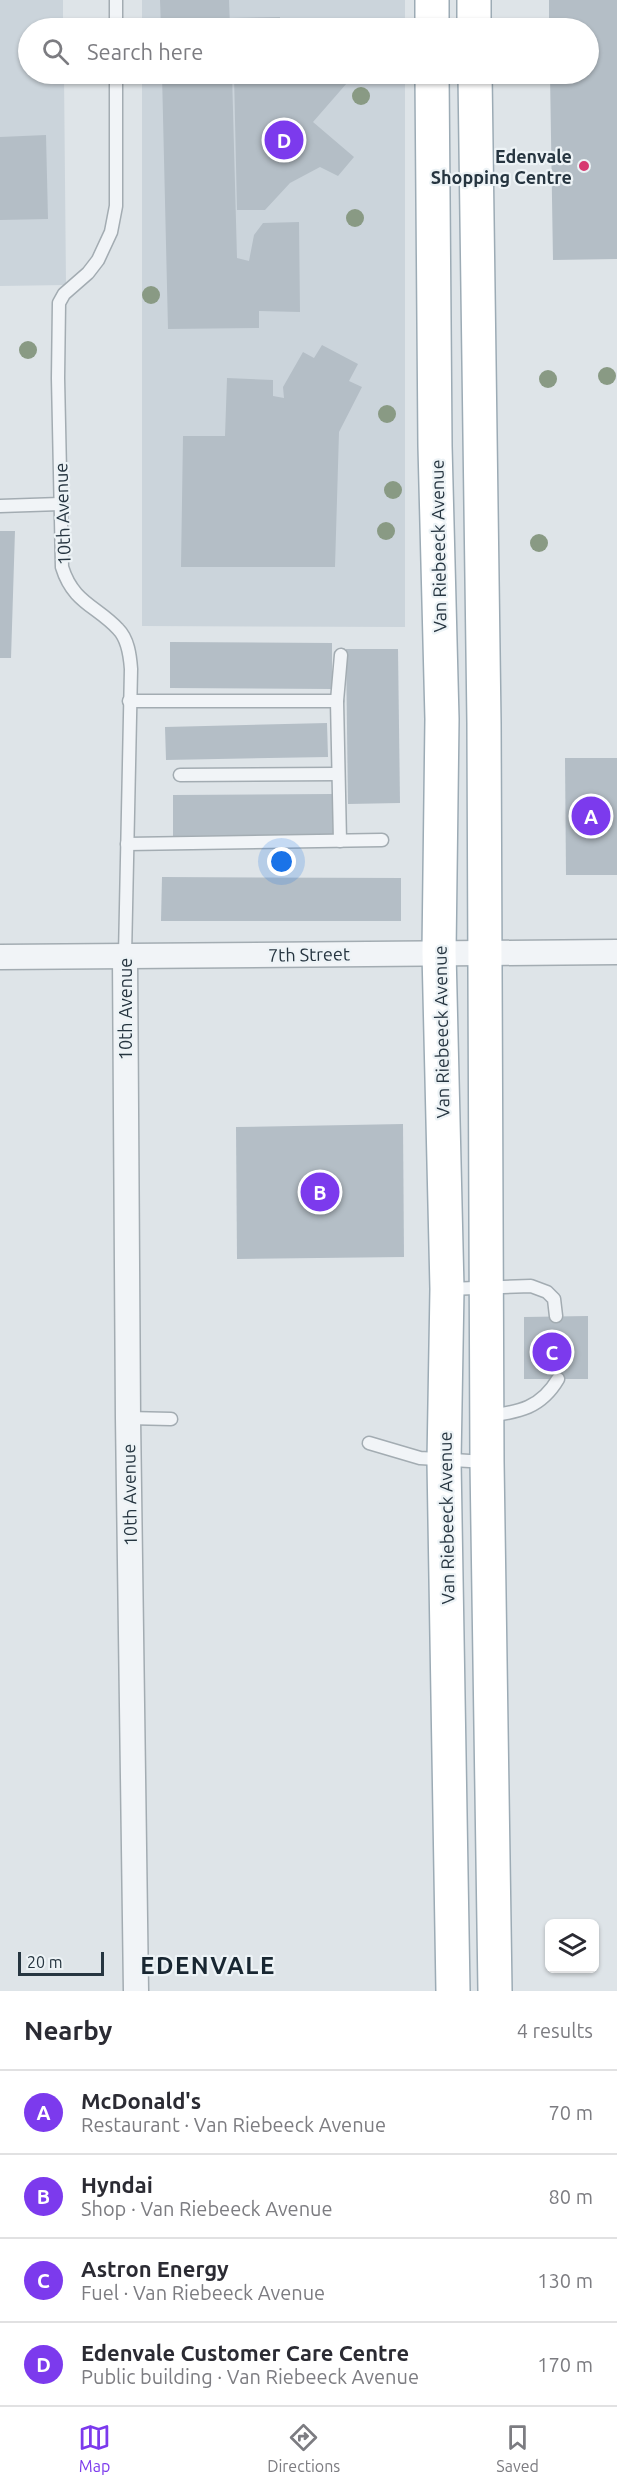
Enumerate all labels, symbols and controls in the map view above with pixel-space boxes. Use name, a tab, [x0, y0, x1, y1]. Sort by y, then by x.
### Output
search box	[18, 18, 599, 84]
icon: search	[39, 35, 72, 68]
text: Search here	[87, 39, 203, 64]
pin: D	[264, 118, 304, 162]
place label: Edenvale Shopping Centre	[431, 146, 572, 187]
marker: Edenvale Shopping Centre	[577, 159, 591, 173]
street label: Van Riebeeck Avenue	[426, 459, 450, 633]
street label: 10th Avenue	[50, 462, 74, 566]
pin: A	[572, 794, 610, 838]
your location	[267, 847, 296, 876]
street label: 7th Street	[268, 943, 350, 965]
street label: Van Riebeeck Avenue	[429, 945, 453, 1119]
street label: 10th Avenue	[115, 958, 135, 1060]
pin: B	[300, 1170, 340, 1214]
pin: C	[532, 1330, 572, 1374]
street label: Van Riebeeck Avenue	[434, 1431, 458, 1605]
street label: 10th Avenue	[118, 1444, 140, 1546]
map controls	[545, 1919, 599, 1973]
button: layers	[545, 1919, 599, 1973]
scale bar	[18, 1949, 104, 1976]
district label: EDENVALE	[140, 1952, 276, 1979]
text: 20 m	[27, 1953, 63, 1971]
text: Nearby	[24, 2016, 112, 2045]
text: 4 results	[517, 2019, 593, 2042]
text: McDonald's	[81, 2088, 201, 2113]
text: A	[36, 2101, 51, 2124]
text: 70 m	[549, 2101, 593, 2124]
text: Restaurant · Van Riebeeck Avenue	[81, 2113, 386, 2136]
text: Hyndai	[81, 2172, 153, 2197]
text: B	[37, 2185, 50, 2208]
text: 80 m	[549, 2185, 593, 2208]
text: Shop · Van Riebeeck Avenue	[81, 2197, 333, 2220]
text: Astron Energy	[81, 2256, 229, 2281]
text: C	[37, 2269, 50, 2292]
text: 130 m	[537, 2269, 593, 2292]
text: Fuel · Van Riebeeck Avenue	[81, 2281, 325, 2304]
text: Edenvale Customer Care Centre	[81, 2340, 409, 2365]
text: D	[36, 2353, 51, 2376]
text: 170 m	[537, 2353, 593, 2376]
text: Public building · Van Riebeeck Avenue	[81, 2365, 419, 2388]
tab: Map	[78, 2421, 111, 2475]
tab: Directions	[267, 2421, 340, 2475]
tab: Saved	[496, 2421, 539, 2475]

